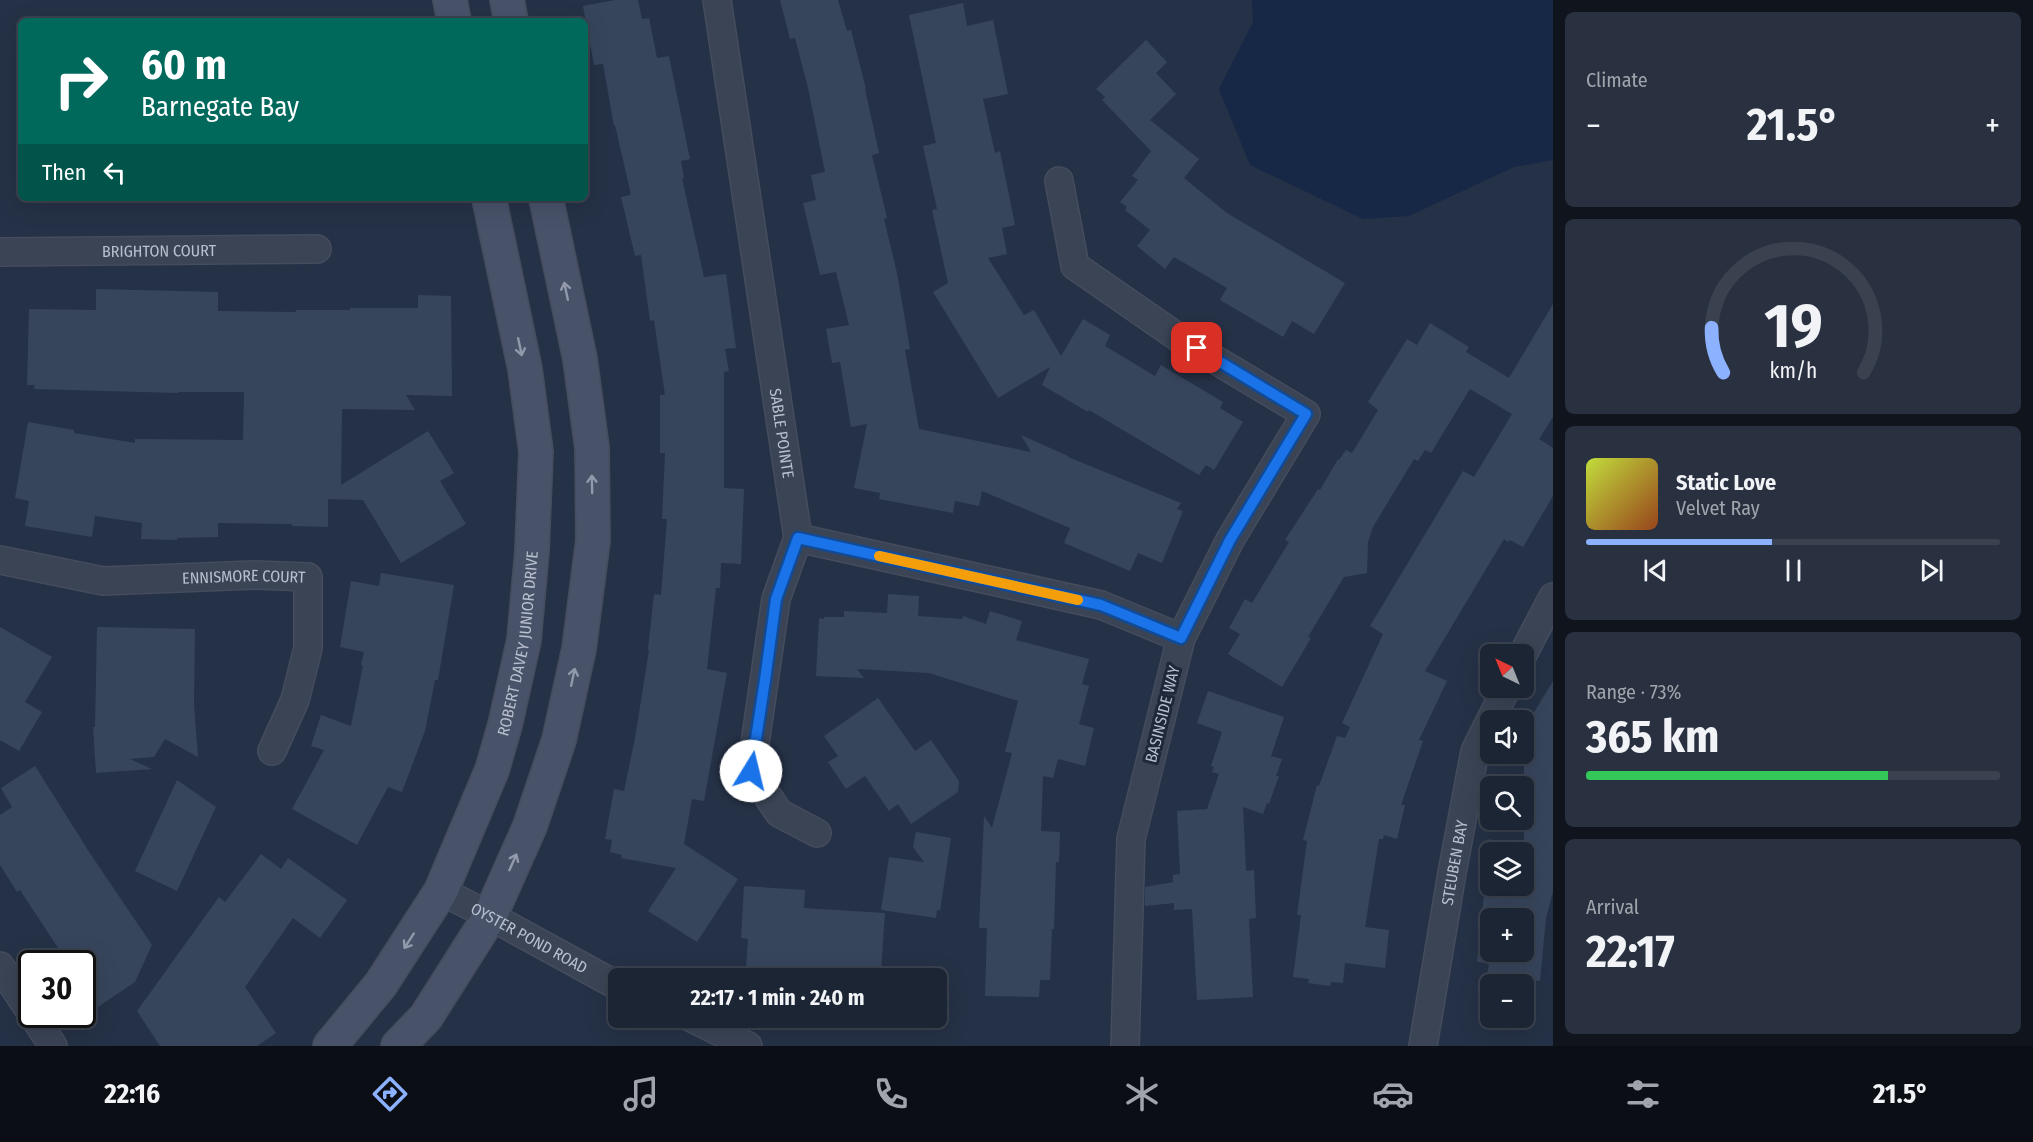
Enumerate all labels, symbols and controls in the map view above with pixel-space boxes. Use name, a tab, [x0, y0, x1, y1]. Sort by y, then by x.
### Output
text: 60 m	[141, 40, 227, 90]
icon: right	[42, 42, 120, 120]
text: Climate	[1586, 68, 1648, 92]
text: Barnegate Bay	[141, 91, 299, 123]
text: 21.5°	[1747, 98, 1839, 152]
text: −	[1586, 106, 1601, 146]
text: +	[1985, 106, 2000, 146]
icon: left	[98, 156, 131, 189]
text: Then	[42, 159, 86, 186]
street label: BRIGHTON COURT	[102, 241, 217, 261]
one-way arrow	[559, 282, 571, 301]
text: 19	[1764, 289, 1822, 364]
pin	[1171, 322, 1222, 373]
icon: arrive	[1180, 331, 1213, 364]
one-way arrow	[515, 337, 527, 356]
text: km/h	[1769, 359, 1817, 385]
street label: SABLE POINTE	[766, 387, 798, 479]
text: Static Love	[1676, 469, 1776, 496]
one-way arrow	[586, 474, 598, 494]
text: Velvet Ray	[1676, 496, 1760, 520]
street label: ROBERT DAVEY JUNIOR DRIVE	[493, 550, 542, 738]
icon: previous	[1639, 554, 1672, 587]
icon: pause	[1777, 554, 1810, 587]
icon: next	[1915, 554, 1948, 587]
street label: ENNISMORE COURT	[182, 566, 306, 588]
north arrow	[1480, 644, 1534, 698]
map controls	[1480, 644, 1534, 1028]
street label: BASINSIDE WAY	[1141, 664, 1184, 765]
one-way arrow	[568, 668, 579, 687]
text: Range · 73%	[1586, 680, 1682, 704]
button: sound	[1480, 710, 1534, 764]
text: 365 km	[1586, 710, 1719, 764]
position arrow	[719, 739, 783, 803]
button: search	[1480, 776, 1534, 830]
street label: STEUBEN BAY	[1438, 819, 1472, 907]
button: layers	[1480, 842, 1534, 896]
one-way arrow	[508, 854, 520, 872]
text: Arrival	[1586, 895, 1639, 919]
street label: OYSTER POND ROAD	[468, 899, 591, 977]
button: +	[1480, 908, 1534, 962]
text: 22:17	[1586, 925, 1675, 979]
one-way arrow	[403, 932, 415, 948]
speed limit sign: 30	[18, 950, 96, 1028]
button: −	[1480, 974, 1534, 1028]
text: 22:17 · 1 min · 240 m	[690, 984, 865, 1011]
icon: directions	[369, 1073, 411, 1115]
icon: music	[620, 1073, 662, 1115]
icon: phone	[870, 1073, 912, 1115]
icon: climate	[1121, 1073, 1163, 1115]
icon: car	[1372, 1073, 1414, 1115]
icon: filters	[1622, 1073, 1664, 1115]
text: 22:16	[104, 1078, 160, 1110]
text: 21.5°	[1873, 1078, 1929, 1110]

